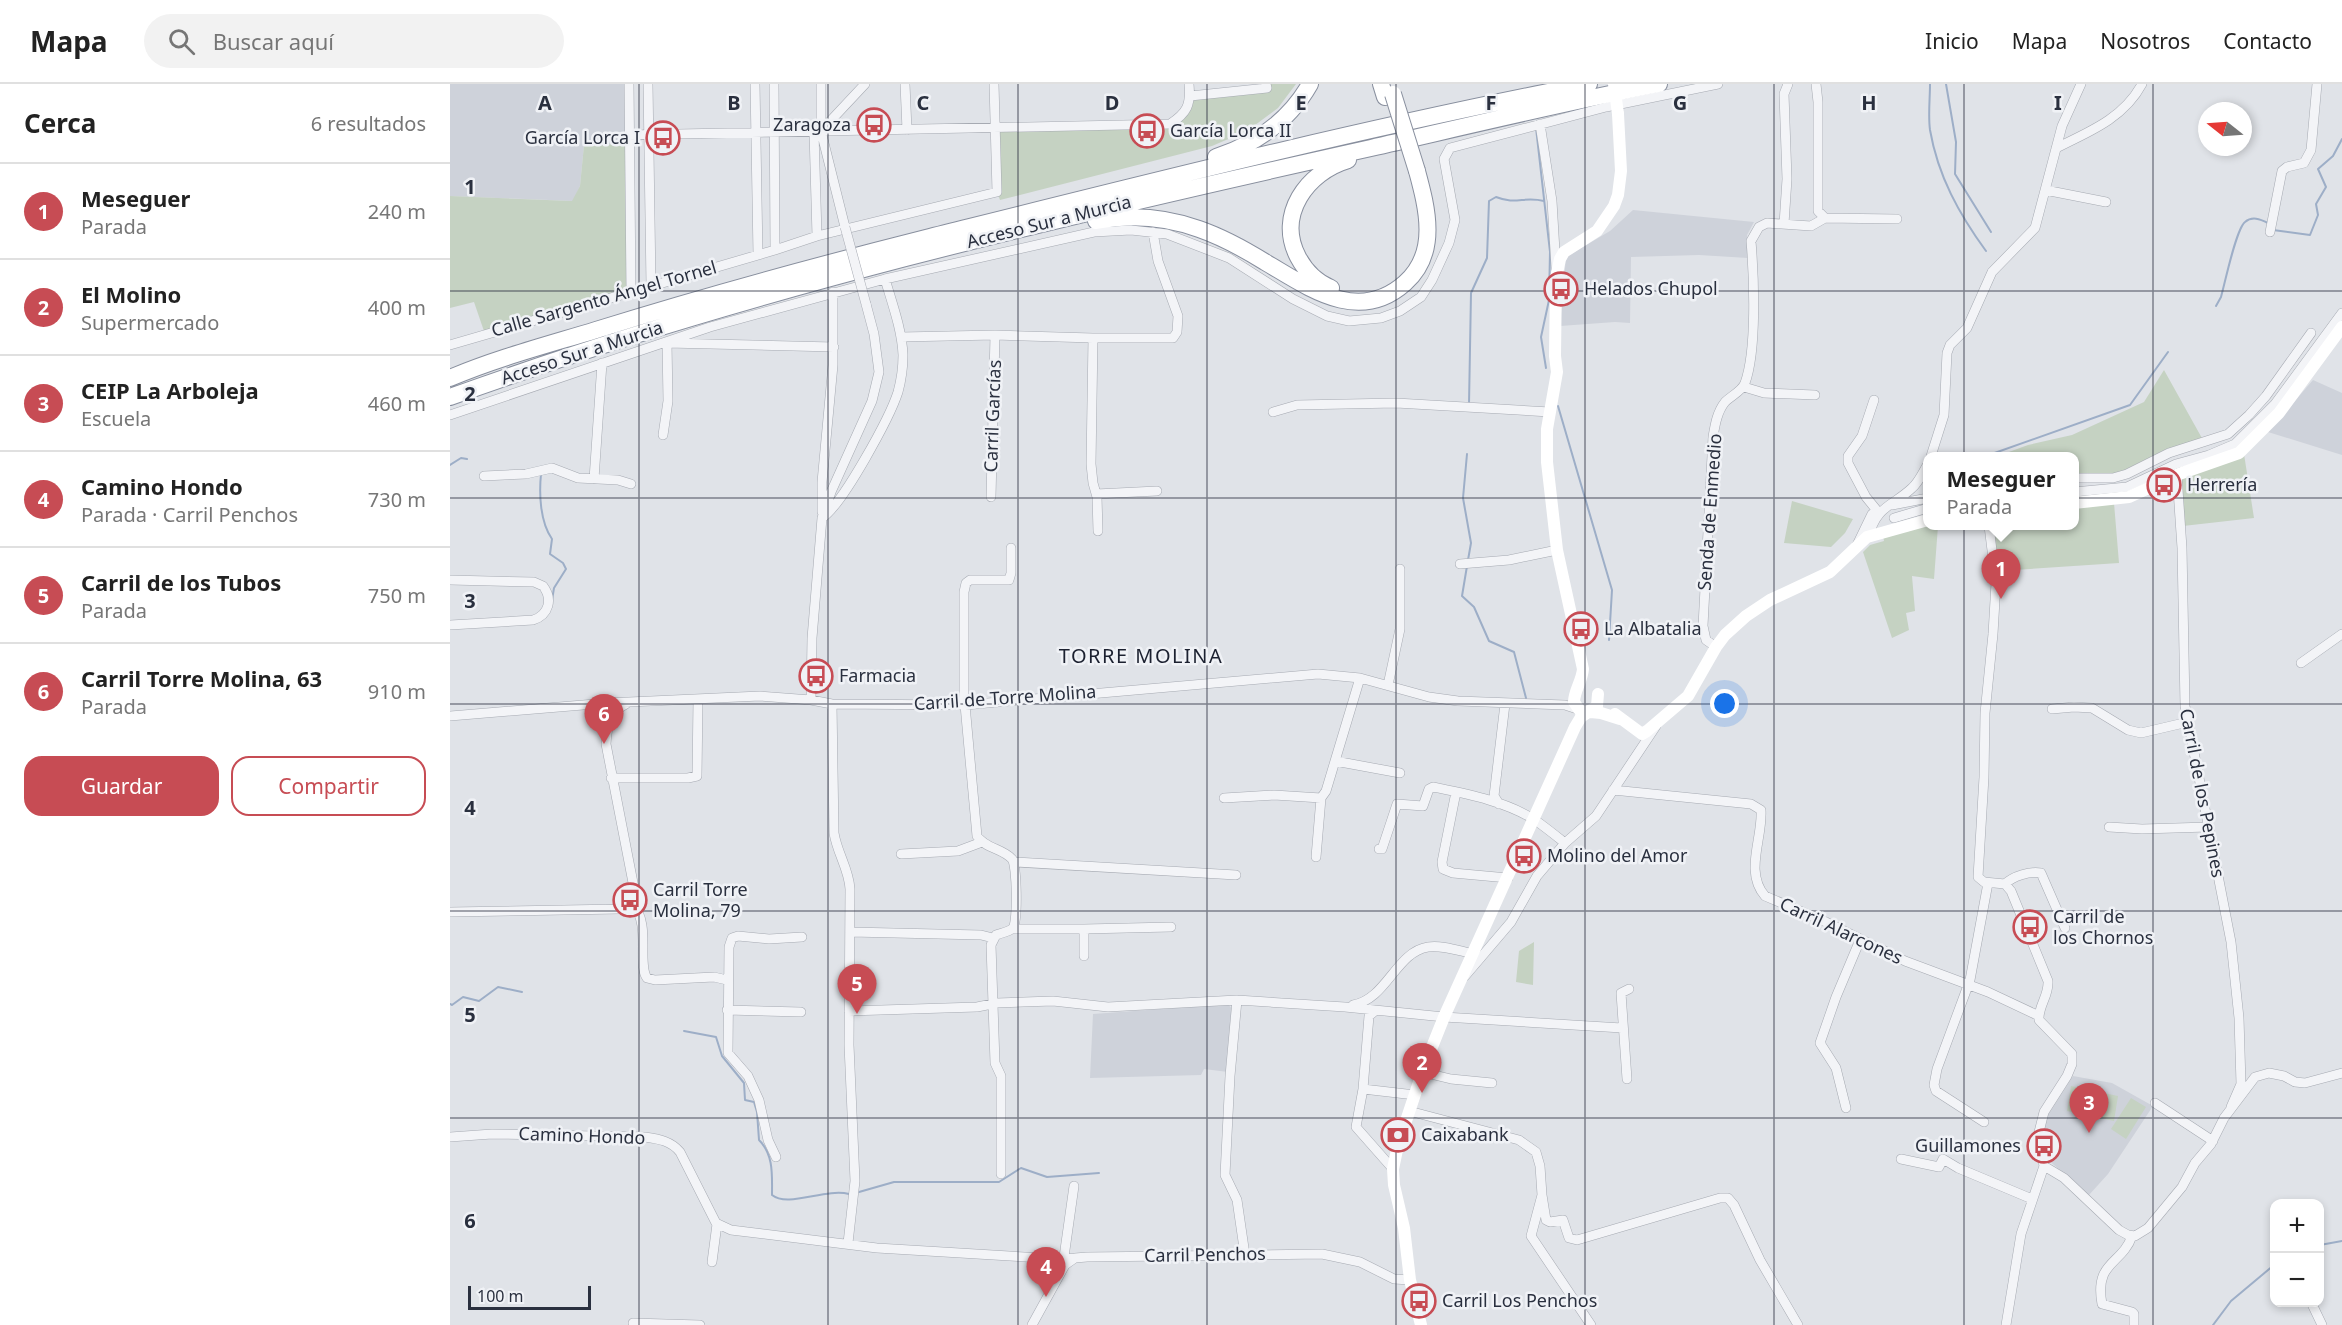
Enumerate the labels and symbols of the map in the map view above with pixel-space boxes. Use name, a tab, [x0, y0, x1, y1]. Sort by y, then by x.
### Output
text: A	[538, 89, 552, 116]
text: B	[727, 89, 741, 116]
text: C	[917, 89, 930, 116]
text: D	[1105, 89, 1119, 116]
text: E	[1295, 89, 1307, 116]
text: F	[1486, 89, 1496, 116]
text: G	[1673, 89, 1687, 116]
text: H	[1861, 89, 1877, 116]
text: I	[2054, 89, 2062, 116]
north arrow	[2198, 102, 2252, 156]
bus stop icon: Zaragoza	[856, 107, 892, 143]
place label: Zaragoza	[773, 112, 851, 136]
bus stop icon: García Lorca II	[1129, 113, 1165, 149]
place label: García Lorca II	[1170, 118, 1291, 142]
bus stop icon: García Lorca I	[645, 120, 681, 156]
place label: García Lorca I	[525, 125, 640, 149]
text: 1	[464, 173, 476, 200]
street label: Acceso Sur a Murcia	[964, 189, 1134, 253]
street label: Calle Sargento Ángel Tornel	[488, 254, 719, 342]
bus stop icon: Helados Chupol	[1543, 271, 1579, 307]
place label: Helados Chupol	[1584, 276, 1718, 300]
street label: Acceso Sur a Murcia	[498, 315, 666, 390]
street label: Carril Garcías	[978, 359, 1006, 473]
text: 2	[464, 380, 476, 407]
street label: Senda de Enmedio	[1692, 432, 1726, 591]
bus stop icon: Herrería	[2146, 467, 2182, 503]
place label: Herrería	[2187, 472, 2257, 496]
pin: 1	[1982, 550, 2020, 599]
text: 3	[464, 587, 476, 614]
bus stop icon: La Albatalia	[1563, 611, 1599, 647]
place label: La Albatalia	[1604, 616, 1702, 640]
district label: TORRE MOLINA	[1059, 642, 1223, 669]
bus stop icon: Farmacia	[798, 658, 834, 694]
place label: Farmacia	[839, 663, 916, 687]
street label: Carril de Torre Molina	[913, 679, 1097, 715]
your location	[1710, 689, 1739, 718]
pin: 6	[584, 694, 624, 744]
street label: Carril de los Pepines	[2175, 706, 2231, 879]
text: 4	[464, 794, 476, 821]
bus stop icon: Molino del Amor	[1506, 838, 1542, 874]
place label: Molino del Amor	[1547, 843, 1688, 867]
place label: Carril Torre Molina, 79	[653, 877, 748, 922]
bus stop icon: Carril Torre Molina, 79	[612, 882, 648, 918]
street label: Carril Alarcones	[1776, 891, 1907, 969]
place label: Carril de los Chornos	[2053, 904, 2153, 949]
bus stop icon: Carril de los Chornos	[2012, 909, 2048, 945]
pin: 5	[838, 964, 876, 1014]
text: 5	[464, 1001, 476, 1028]
pin: 2	[1402, 1044, 1442, 1093]
pin: 3	[2070, 1084, 2108, 1133]
bank icon: Caixabank	[1380, 1117, 1416, 1153]
street label: Camino Hondo	[518, 1121, 646, 1149]
place label: Caixabank	[1421, 1122, 1509, 1146]
bus stop icon: Guillamones	[2026, 1128, 2062, 1164]
place label: Guillamones	[1915, 1133, 2021, 1157]
text: 6	[464, 1207, 476, 1234]
street label: Carril Penchos	[1144, 1241, 1266, 1267]
pin: 4	[1026, 1248, 1066, 1297]
scale bar	[468, 1283, 591, 1310]
bus stop icon: Carril Los Penchos	[1401, 1283, 1437, 1319]
place label: Carril Los Penchos	[1442, 1288, 1597, 1312]

